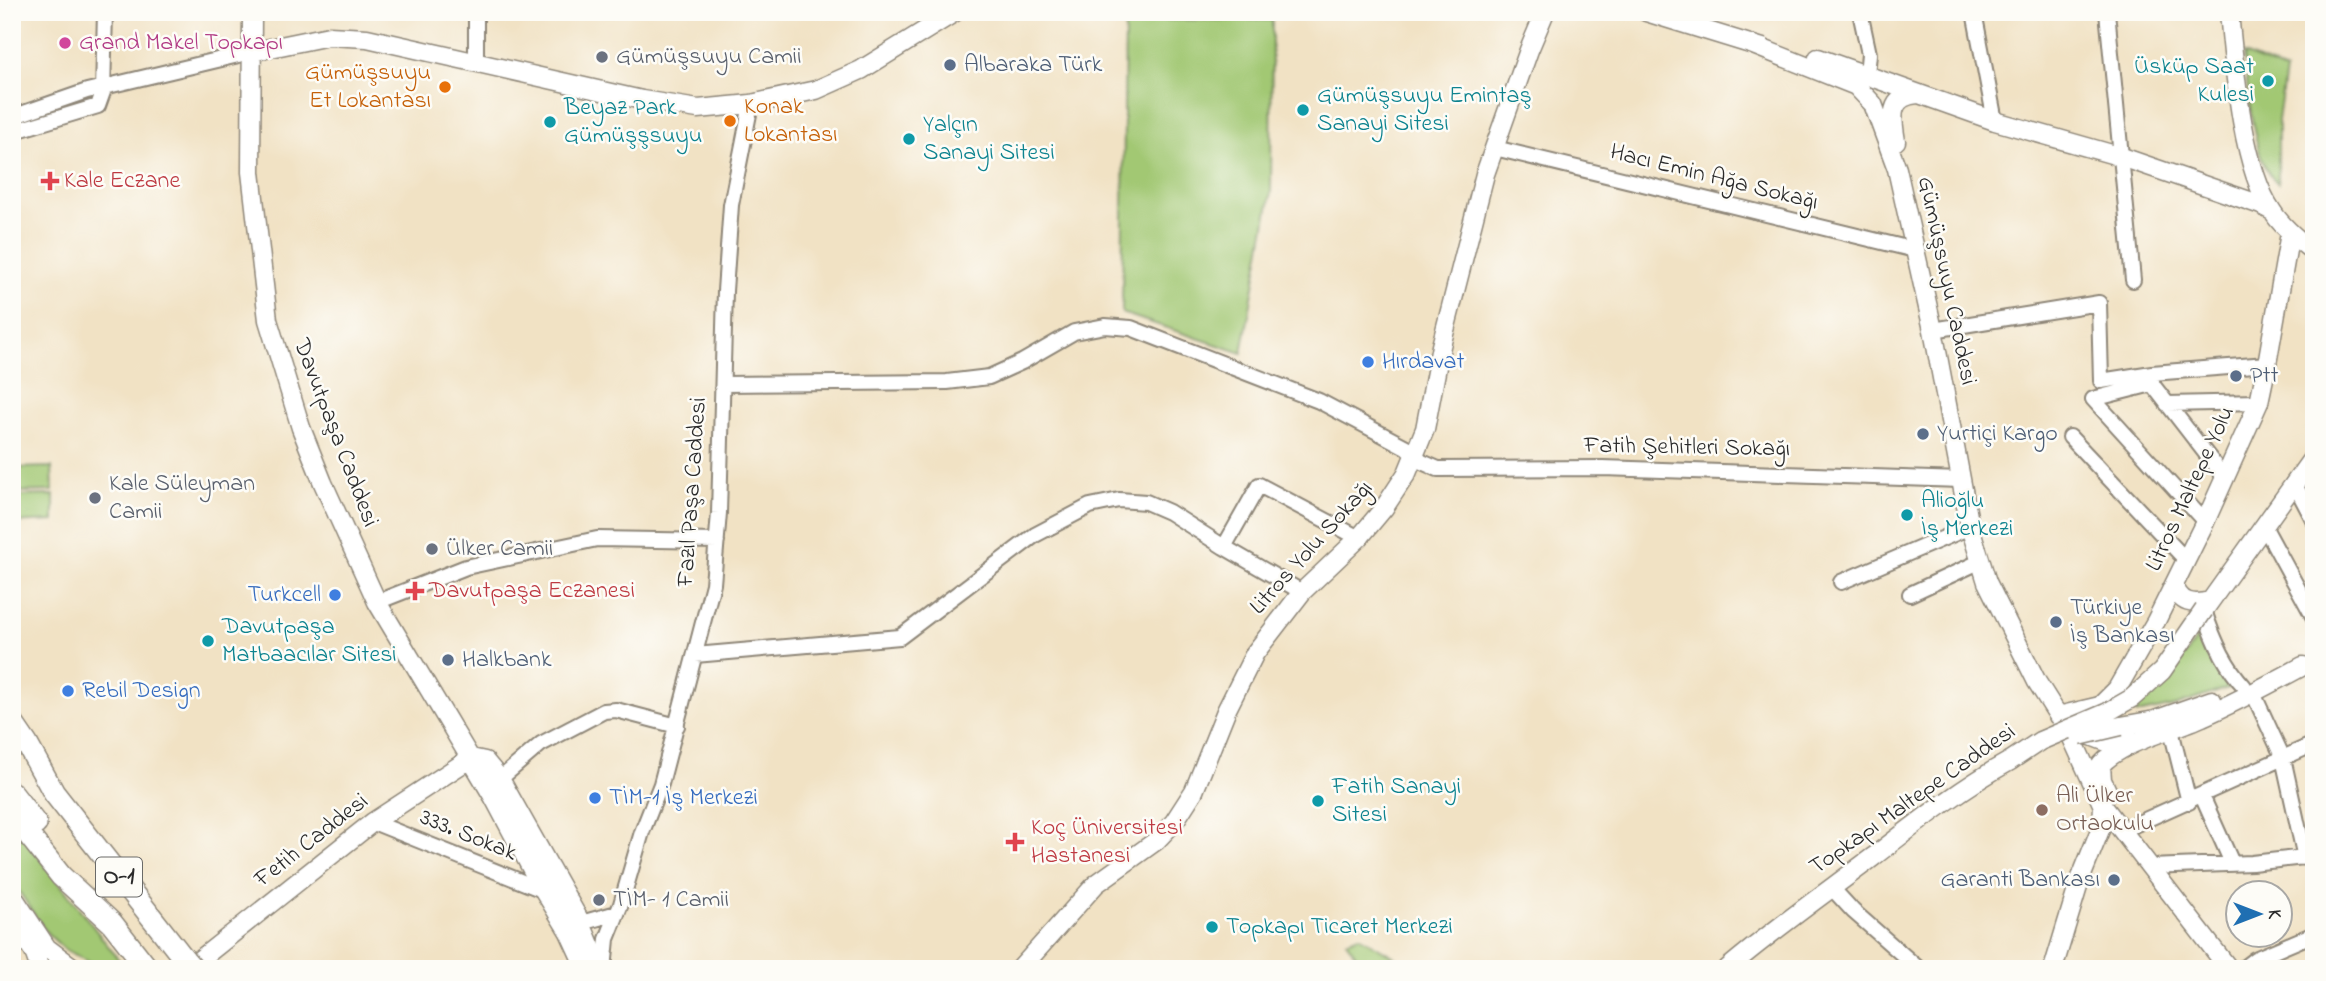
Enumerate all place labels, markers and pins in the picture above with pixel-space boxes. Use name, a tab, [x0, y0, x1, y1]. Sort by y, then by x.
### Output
place label: Grand Makel Topkapı	[79, 26, 283, 61]
marker: Grand Makel Topkapı	[57, 35, 73, 51]
place label: Gümüşsuyu Camii	[616, 40, 801, 76]
place label: Albaraka Türk	[964, 48, 1103, 83]
marker: Gümüşsuyu Camii	[594, 49, 610, 65]
place label: Üsküp Saat Kulesi	[2134, 50, 2254, 113]
place label: Gümüşsuyu Et Lokantası	[305, 56, 431, 119]
marker: Albaraka Türk	[942, 57, 958, 73]
marker: Üsküp Saat Kulesi	[2260, 73, 2276, 89]
marker: Gümüşsuyu Et Lokantası	[437, 79, 453, 95]
place label: Gümüşsuyu Emintaş Sanayi Sitesi	[1317, 79, 1532, 143]
place label: Konak Lokantası	[744, 90, 838, 153]
place label: Beyaz Park Gümüşşsuyu	[563, 91, 702, 155]
marker: Gümüşsuyu Emintaş Sanayi Sitesi	[1295, 102, 1311, 118]
place label: Yalçın Sanayi Sitesi	[923, 108, 1055, 172]
marker: Konak Lokantası	[722, 113, 738, 129]
marker: Beyaz Park Gümüşşsuyu	[542, 114, 558, 130]
marker: Yalçın Sanayi Sitesi	[901, 131, 917, 147]
place label: Kale Eczane	[64, 164, 180, 199]
marker: Kale Eczane	[42, 173, 58, 189]
place label: Hırdavat	[1382, 345, 1464, 380]
marker: Hırdavat	[1360, 354, 1376, 370]
place label: Ptt	[2250, 359, 2279, 394]
marker: Ptt	[2228, 368, 2244, 384]
place label: Yurtiçi Kargo	[1937, 417, 2058, 452]
marker: Yurtiçi Kargo	[1915, 426, 1931, 442]
place label: Kale Süleyman Camii	[109, 467, 255, 530]
place label: Alioğlu İş Merkezi	[1921, 484, 2013, 547]
marker: Kale Süleyman Camii	[87, 490, 103, 506]
marker: Alioğlu İş Merkezi	[1899, 507, 1915, 523]
place label: Ülker Camii	[446, 532, 553, 567]
marker: Ülker Camii	[424, 541, 440, 557]
place label: Davutpaşa Eczanesi	[428, 574, 635, 609]
place label: Turkcell	[248, 578, 321, 613]
marker: Davutpaşa Eczanesi	[407, 583, 423, 599]
marker: Turkcell	[327, 587, 343, 603]
place label: Türkiye İş Bankası	[2070, 591, 2175, 654]
place label: Davutpaşa Matbaacılar Sitesi	[221, 610, 397, 673]
marker: Türkiye İş Bankası	[2048, 614, 2064, 630]
marker: Davutpaşa Matbaacılar Sitesi	[200, 633, 216, 649]
place label: Halkbank	[462, 643, 552, 678]
marker: Halkbank	[440, 652, 456, 668]
place label: Rebil Design	[82, 674, 201, 709]
marker: Rebil Design	[60, 683, 76, 699]
place label: Fatih Sanayi Sitesi	[1331, 770, 1461, 833]
place label: Ali Ülker Ortaokulu	[2056, 779, 2154, 842]
place label: TİM-1 İş Merkezi	[609, 781, 758, 816]
marker: TİM-1 İş Merkezi	[587, 790, 603, 806]
marker: Fatih Sanayi Sitesi	[1310, 793, 1326, 809]
marker: Ali Ülker Ortaokulu	[2034, 802, 2050, 818]
place label: Koç Üniversitesi Hastanesi	[1031, 811, 1183, 874]
marker: Koç Üniversitesi Hastanesi	[1005, 832, 1025, 852]
place label: Garanti Bankası	[1940, 863, 2100, 898]
marker: Garanti Bankası	[2106, 872, 2122, 888]
place label: TİM- 1 Camii	[613, 883, 729, 918]
marker: TİM- 1 Camii	[591, 892, 607, 908]
place label: Topkapı Ticaret Merkezi	[1226, 910, 1453, 945]
marker: Topkapı Ticaret Merkezi	[1204, 919, 1220, 935]

